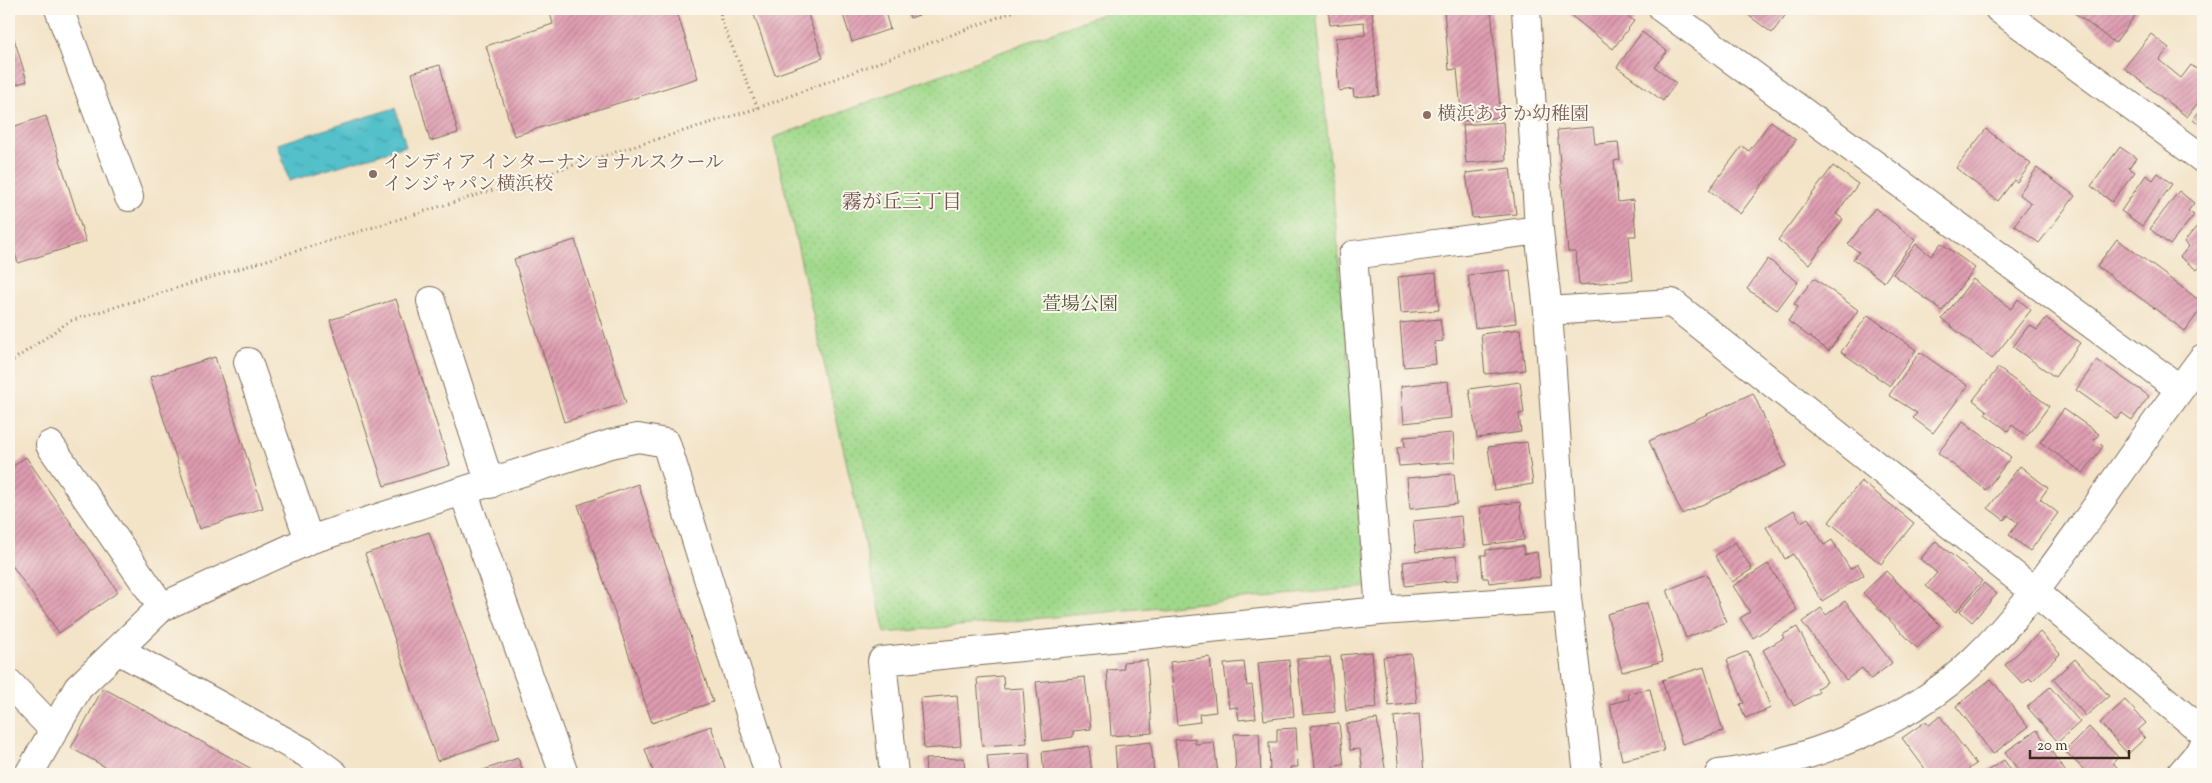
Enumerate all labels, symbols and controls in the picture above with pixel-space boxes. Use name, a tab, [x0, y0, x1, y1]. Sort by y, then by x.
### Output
place label: 横浜あすか幼稚園	[1437, 102, 1589, 129]
marker: 横浜あすか幼稚園	[1421, 109, 1433, 121]
place label: インディア インターナショナルスクール インジャパン横浜校	[383, 150, 724, 199]
marker: インディア インターナショナルスクール インジャパン横浜校	[367, 168, 379, 180]
district label: 霧が丘三丁目	[842, 189, 962, 218]
park label: 萱場公園	[1042, 292, 1118, 319]
scale bar	[2030, 728, 2128, 760]
text: 20 m	[2037, 736, 2068, 757]

